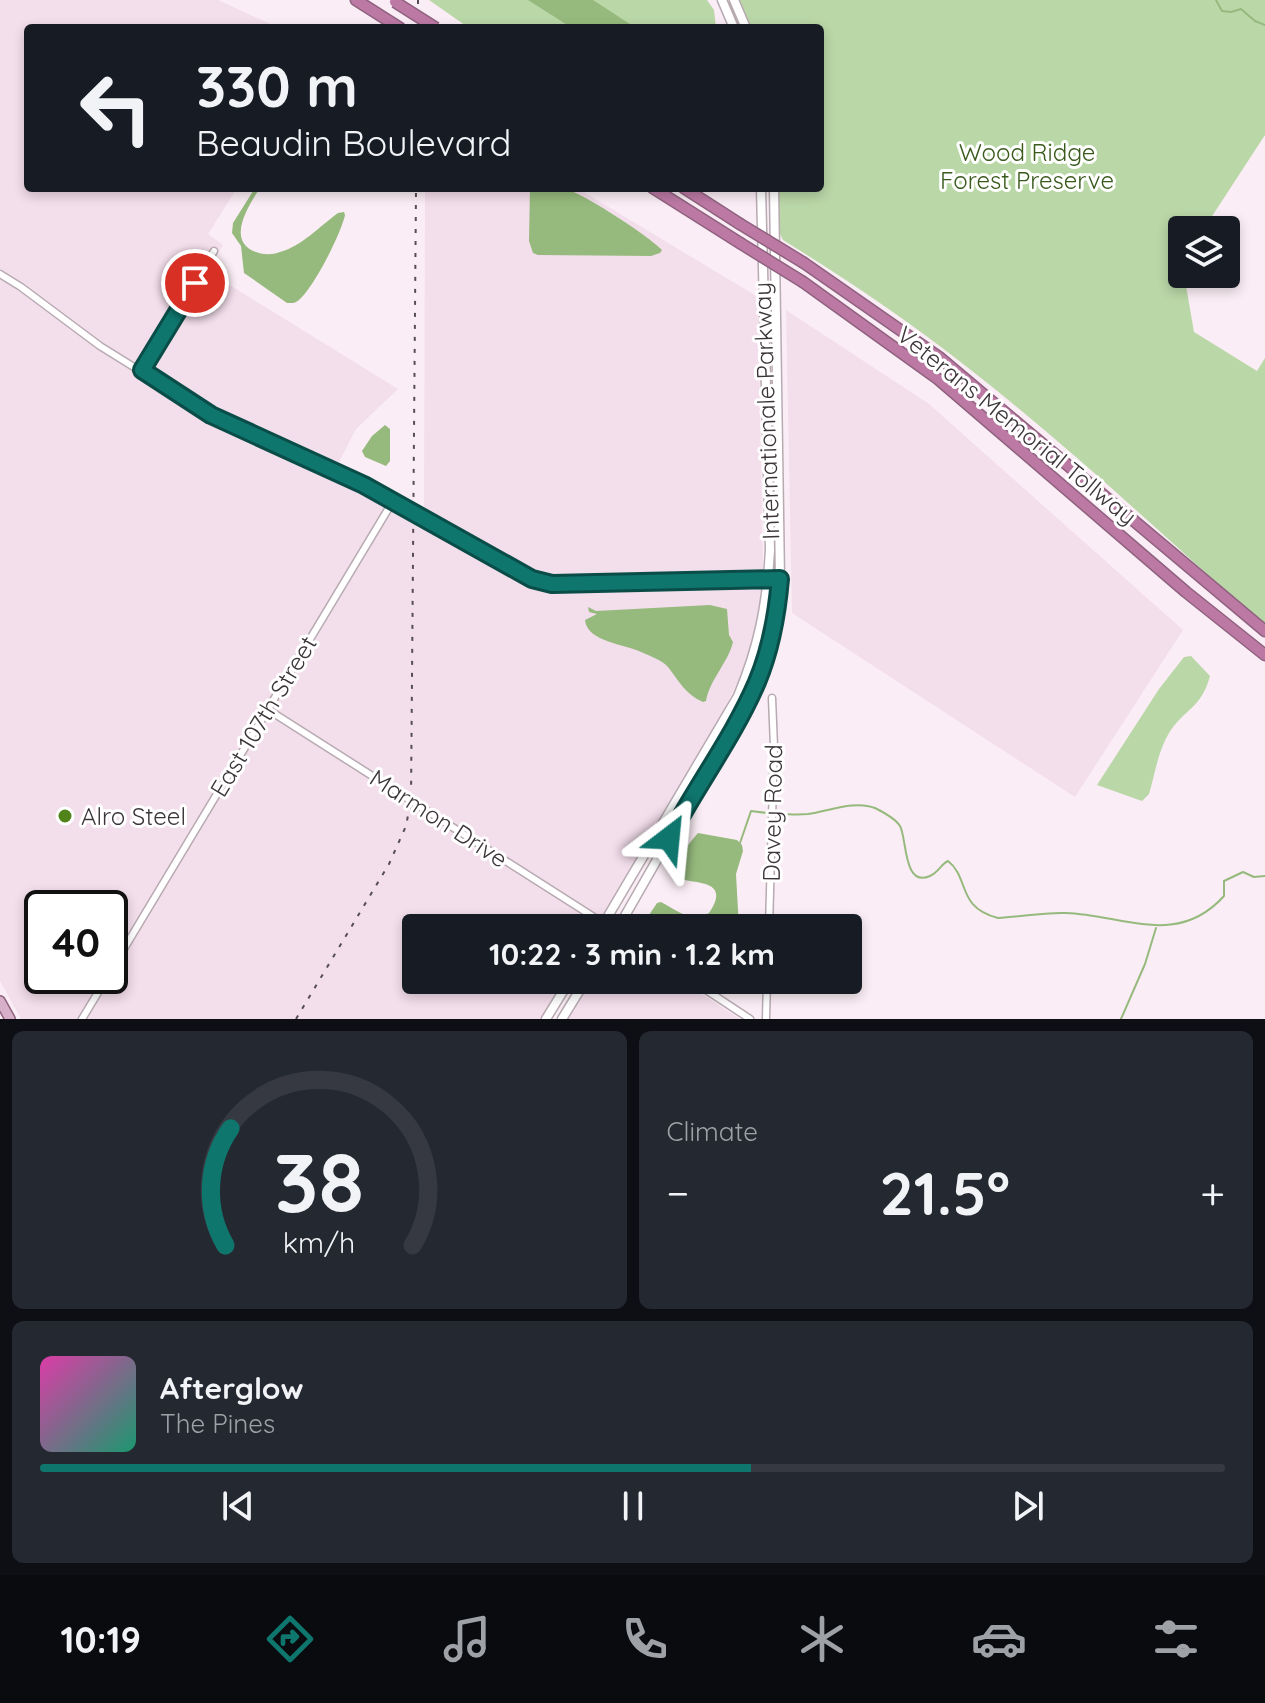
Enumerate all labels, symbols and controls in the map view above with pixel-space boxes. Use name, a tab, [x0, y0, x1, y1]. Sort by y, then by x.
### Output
text: 330 m	[196, 51, 358, 121]
icon: left	[64, 56, 168, 160]
text: Beaudin Boulevard	[196, 120, 511, 165]
park label: Wood Ridge Forest Preserve	[940, 137, 1114, 195]
map controls	[1168, 216, 1240, 288]
button: layers	[1168, 216, 1240, 288]
pin	[161, 249, 229, 317]
icon: arrive	[173, 261, 217, 305]
street label: Internationale Parkway	[747, 282, 785, 540]
street label: Veterans Memorial Tollway	[891, 319, 1143, 531]
street label: East 107th Street	[203, 630, 323, 802]
street label: Davey Road	[756, 744, 788, 882]
street label: Marmon Drive	[364, 762, 514, 874]
position arrow	[627, 796, 711, 880]
place label: Alro Steel	[81, 801, 186, 831]
marker: Alro Steel	[56, 807, 74, 825]
speed limit sign: 40	[24, 890, 128, 994]
text: 10:22 · 3 min · 1.2 km	[489, 935, 775, 973]
text: Climate	[667, 1115, 758, 1148]
text: 38	[274, 1129, 364, 1233]
text: 21.5°	[880, 1155, 1010, 1230]
text: −	[667, 1165, 689, 1220]
text: +	[1200, 1165, 1225, 1220]
text: km/h	[283, 1224, 356, 1260]
text: Afterglow	[160, 1369, 303, 1407]
text: The Pines	[160, 1407, 275, 1440]
icon: previous	[216, 1484, 260, 1528]
icon: pause	[611, 1484, 655, 1528]
icon: next	[1006, 1484, 1050, 1528]
icon: directions	[262, 1611, 318, 1667]
icon: music	[439, 1611, 495, 1667]
icon: phone	[617, 1611, 673, 1667]
icon: climate	[794, 1611, 850, 1667]
icon: car	[971, 1611, 1027, 1667]
icon: filters	[1148, 1611, 1204, 1667]
text: 10:19	[61, 1617, 141, 1662]

